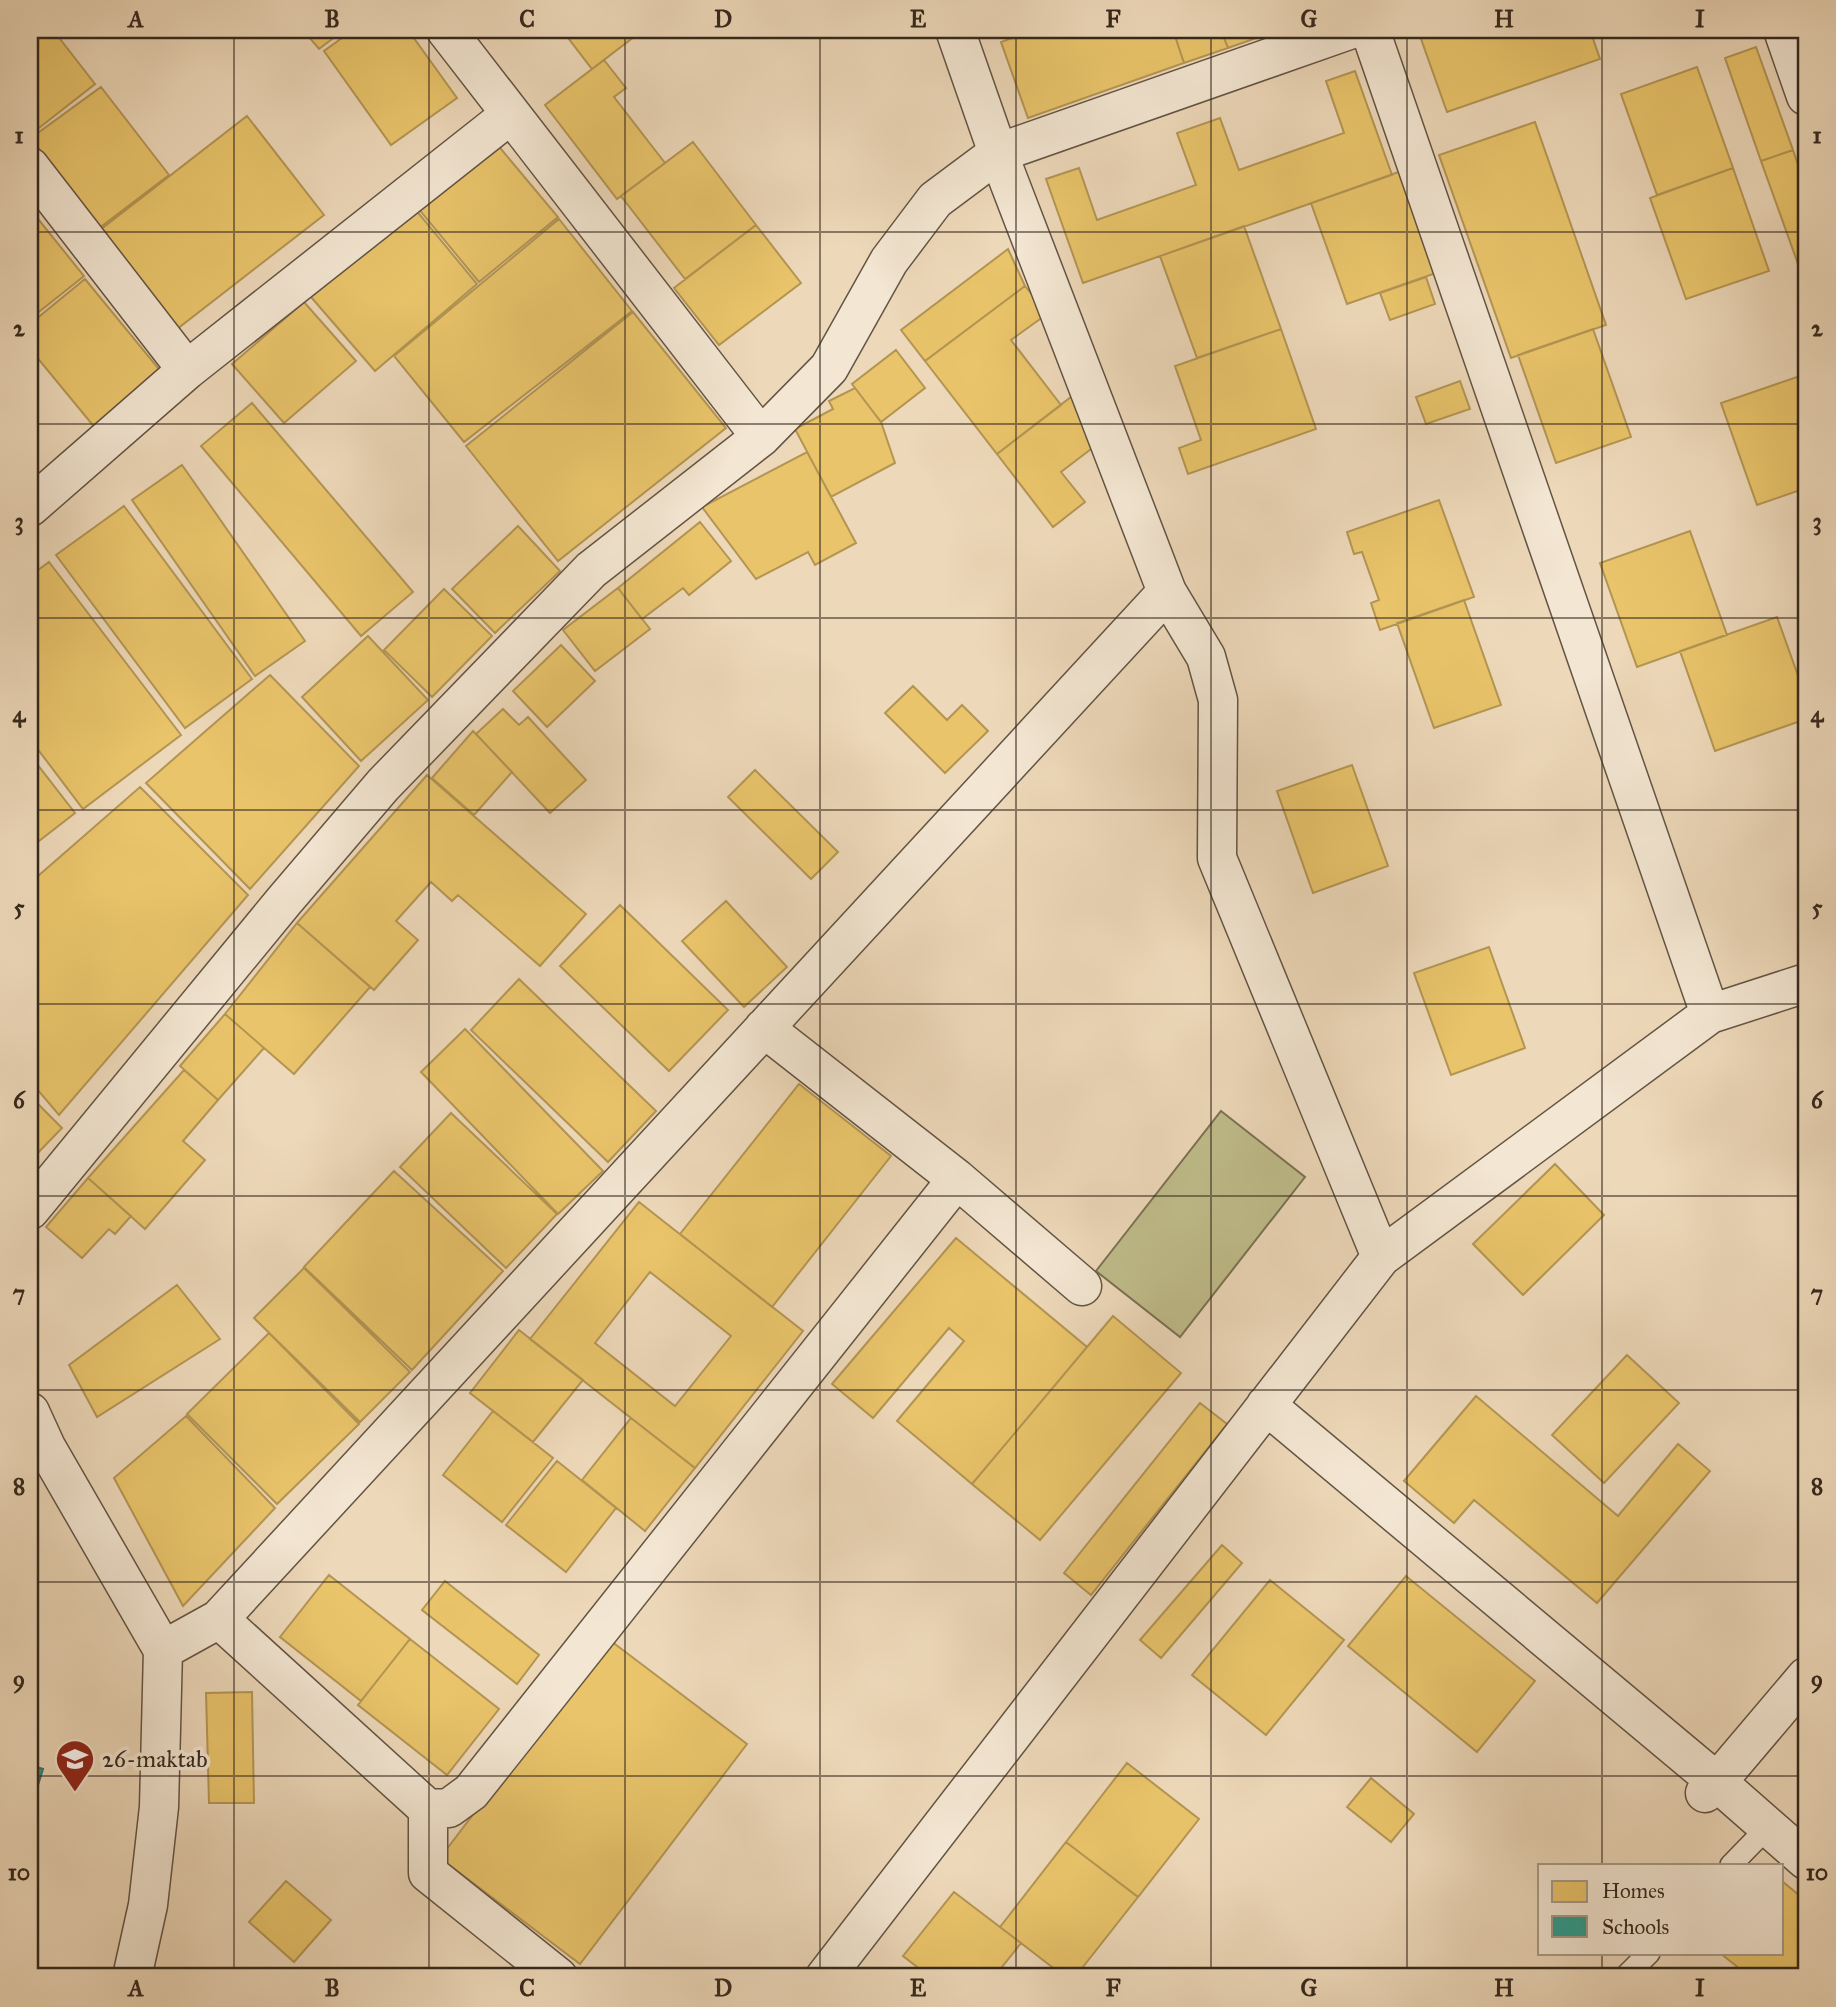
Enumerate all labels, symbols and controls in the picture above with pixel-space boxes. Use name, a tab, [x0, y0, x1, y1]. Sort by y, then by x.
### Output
text: A	[126, 5, 144, 33]
text: B	[324, 5, 340, 33]
text: C	[519, 5, 535, 33]
text: D	[714, 5, 732, 33]
text: E	[910, 5, 927, 33]
text: F	[1105, 5, 1121, 33]
text: G	[1301, 5, 1318, 33]
text: H	[1494, 5, 1514, 33]
text: I	[1695, 5, 1705, 33]
text: 1	[14, 121, 24, 149]
text: 1	[1812, 121, 1822, 149]
text: 2	[13, 314, 25, 342]
text: 2	[1811, 314, 1823, 342]
text: 3	[14, 507, 24, 536]
text: 3	[1812, 507, 1822, 536]
text: 4	[13, 700, 27, 728]
text: 4	[1811, 700, 1825, 728]
text: 5	[14, 893, 25, 921]
text: 5	[1812, 893, 1823, 921]
text: 6	[13, 1086, 26, 1114]
text: 6	[1811, 1086, 1824, 1114]
text: 7	[13, 1279, 25, 1307]
text: 7	[1811, 1279, 1823, 1307]
text: 8	[13, 1472, 25, 1500]
text: 8	[1811, 1472, 1823, 1500]
text: 9	[13, 1665, 25, 1694]
text: 9	[1811, 1665, 1823, 1694]
school or university icon: 26-maktab	[54, 1738, 96, 1793]
place label: 26-maktab	[102, 1744, 208, 1774]
text: 10	[8, 1858, 30, 1886]
text: 10	[1806, 1858, 1828, 1886]
legend	[1538, 1864, 1784, 1954]
text: Homes	[1602, 1878, 1665, 1904]
text: Schools	[1602, 1914, 1669, 1940]
text: A	[126, 1974, 144, 2002]
text: B	[324, 1974, 340, 2002]
text: C	[519, 1974, 535, 2002]
text: D	[714, 1974, 732, 2002]
text: E	[910, 1974, 927, 2002]
text: F	[1105, 1974, 1121, 2002]
text: G	[1301, 1974, 1318, 2002]
text: H	[1494, 1974, 1514, 2002]
text: I	[1695, 1974, 1705, 2002]

